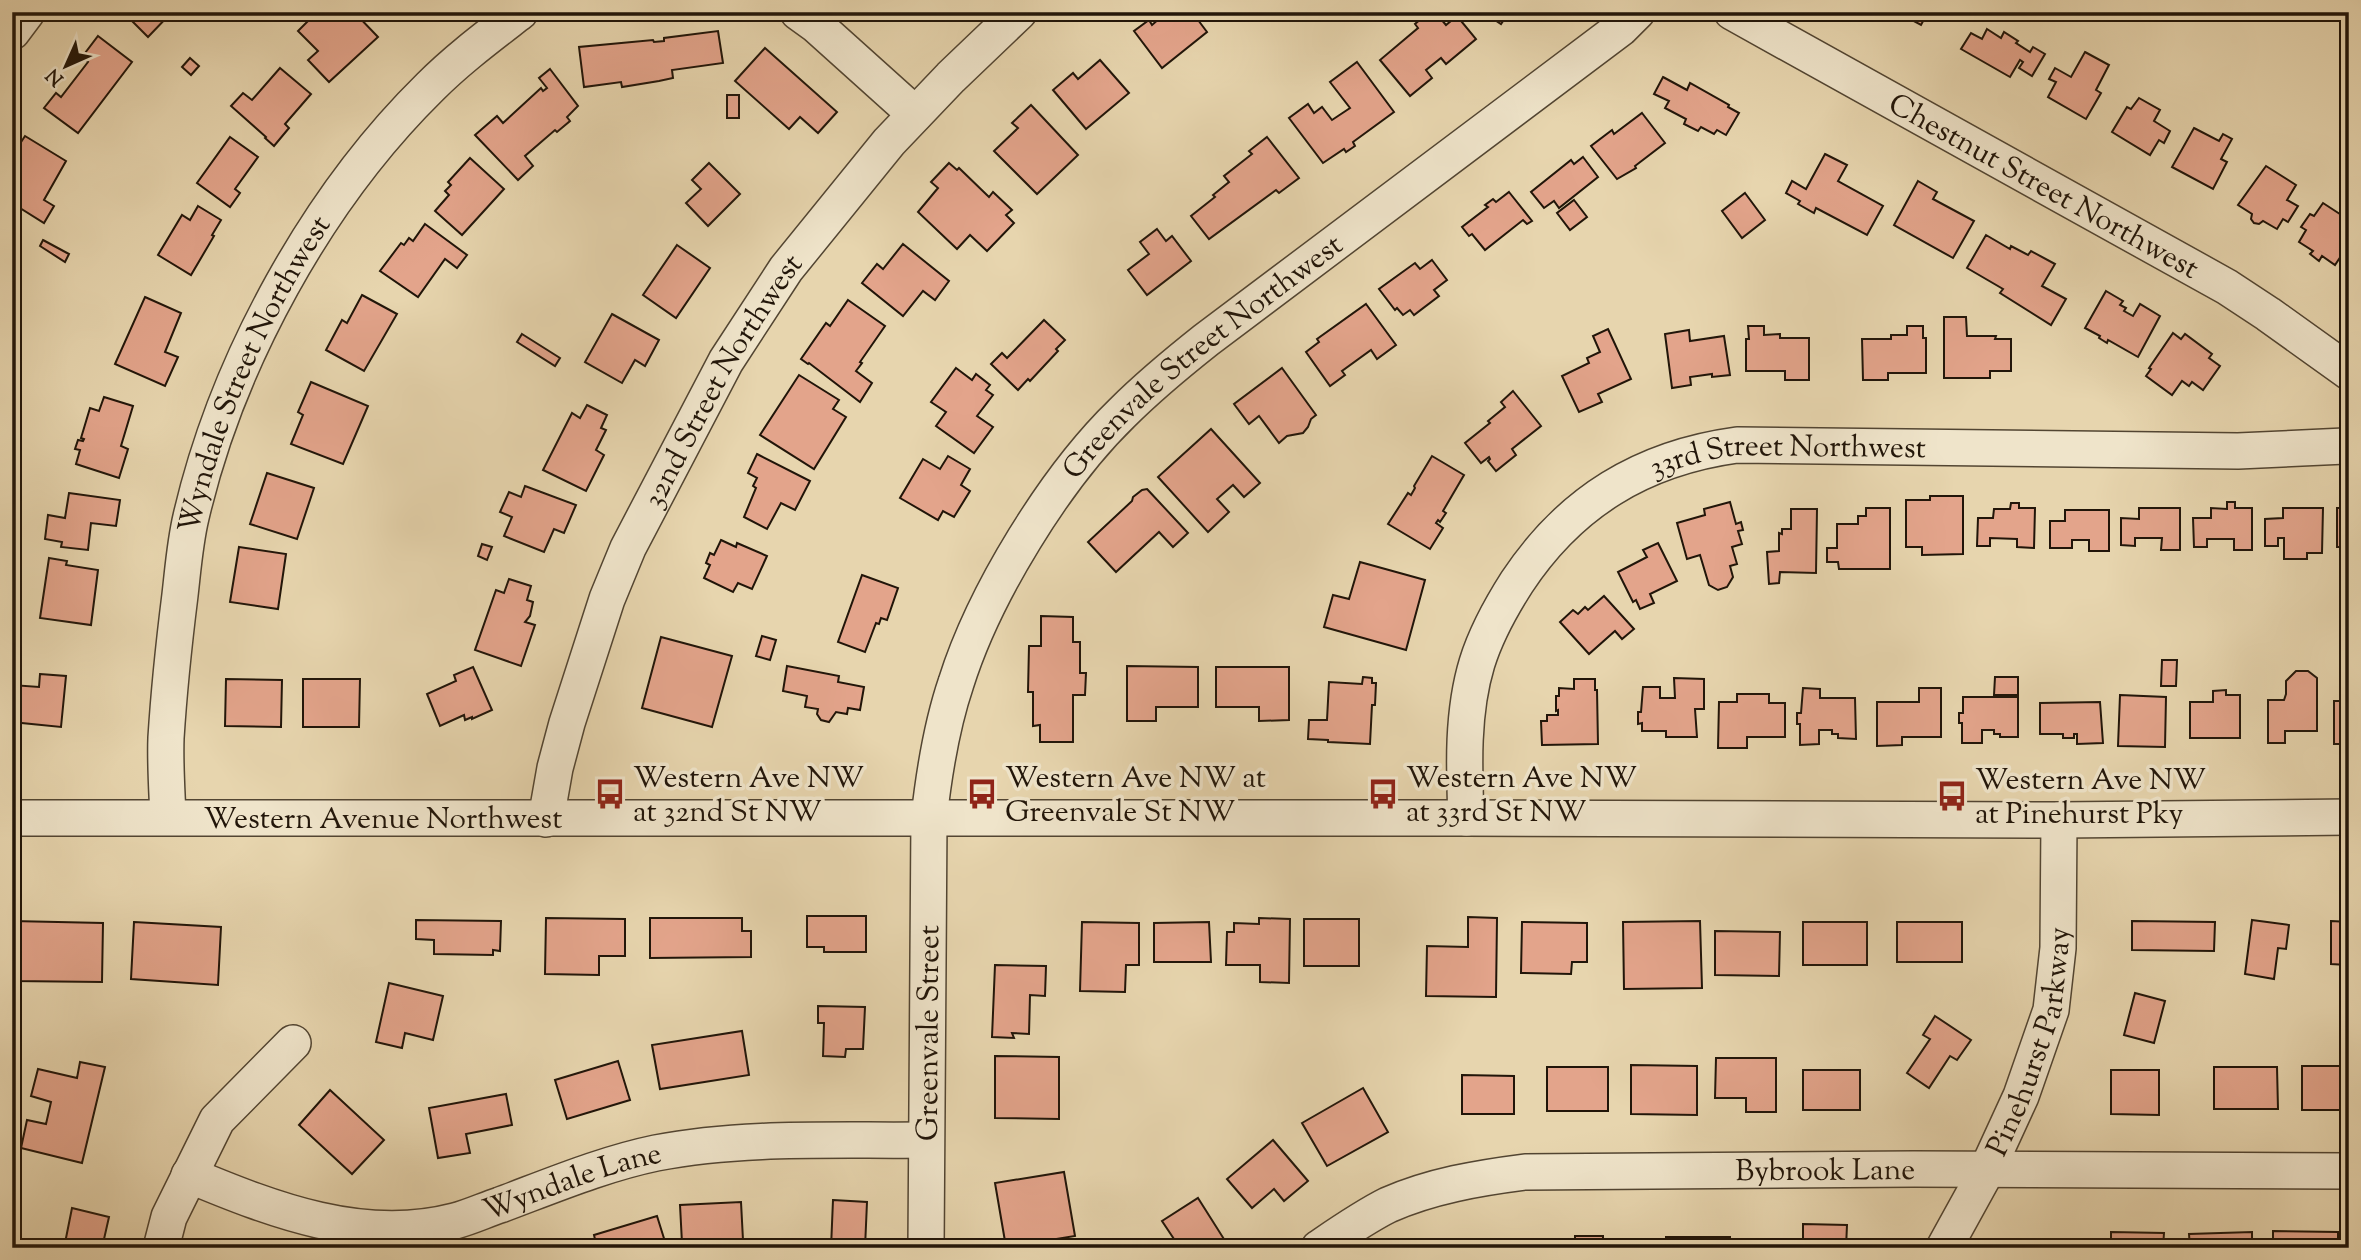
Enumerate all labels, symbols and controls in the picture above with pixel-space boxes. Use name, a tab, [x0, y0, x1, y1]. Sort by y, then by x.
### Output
north arrow	[32, 32, 102, 102]
text: N	[41, 61, 71, 91]
street label: Chestnut Street Northwest	[1880, 84, 2206, 291]
street label: Wyndale Street Northwest	[169, 208, 343, 537]
street label: Greenvale Street Northwest	[1053, 225, 1353, 489]
street label: 32nd Street Northwest	[634, 245, 814, 516]
street label: 33rd Street Northwest	[1643, 426, 1926, 490]
place label: Western Ave NW at 32nd St NW	[633, 758, 864, 835]
place label: Western Ave NW at Greenvale St NW	[1005, 758, 1266, 835]
place label: Western Ave NW at 33rd St NW	[1406, 758, 1637, 835]
place label: Western Ave NW at Pinehurst Pky	[1975, 760, 2206, 837]
bus stop icon: Western Ave NW at 32nd St NW	[593, 777, 627, 811]
bus stop icon: Western Ave NW at Greenvale St NW	[965, 777, 999, 811]
bus stop icon: Western Ave NW at 33rd St NW	[1366, 777, 1400, 811]
bus stop icon: Western Ave NW at Pinehurst Pky	[1935, 779, 1969, 813]
street label: Western Avenue Northwest	[204, 799, 562, 842]
street label: Greenvale Street	[908, 925, 952, 1141]
street label: Pinehurst Parkway	[1977, 927, 2083, 1164]
street label: Wyndale Lane	[478, 1133, 666, 1233]
street label: Bybrook Lane	[1735, 1150, 1915, 1194]

